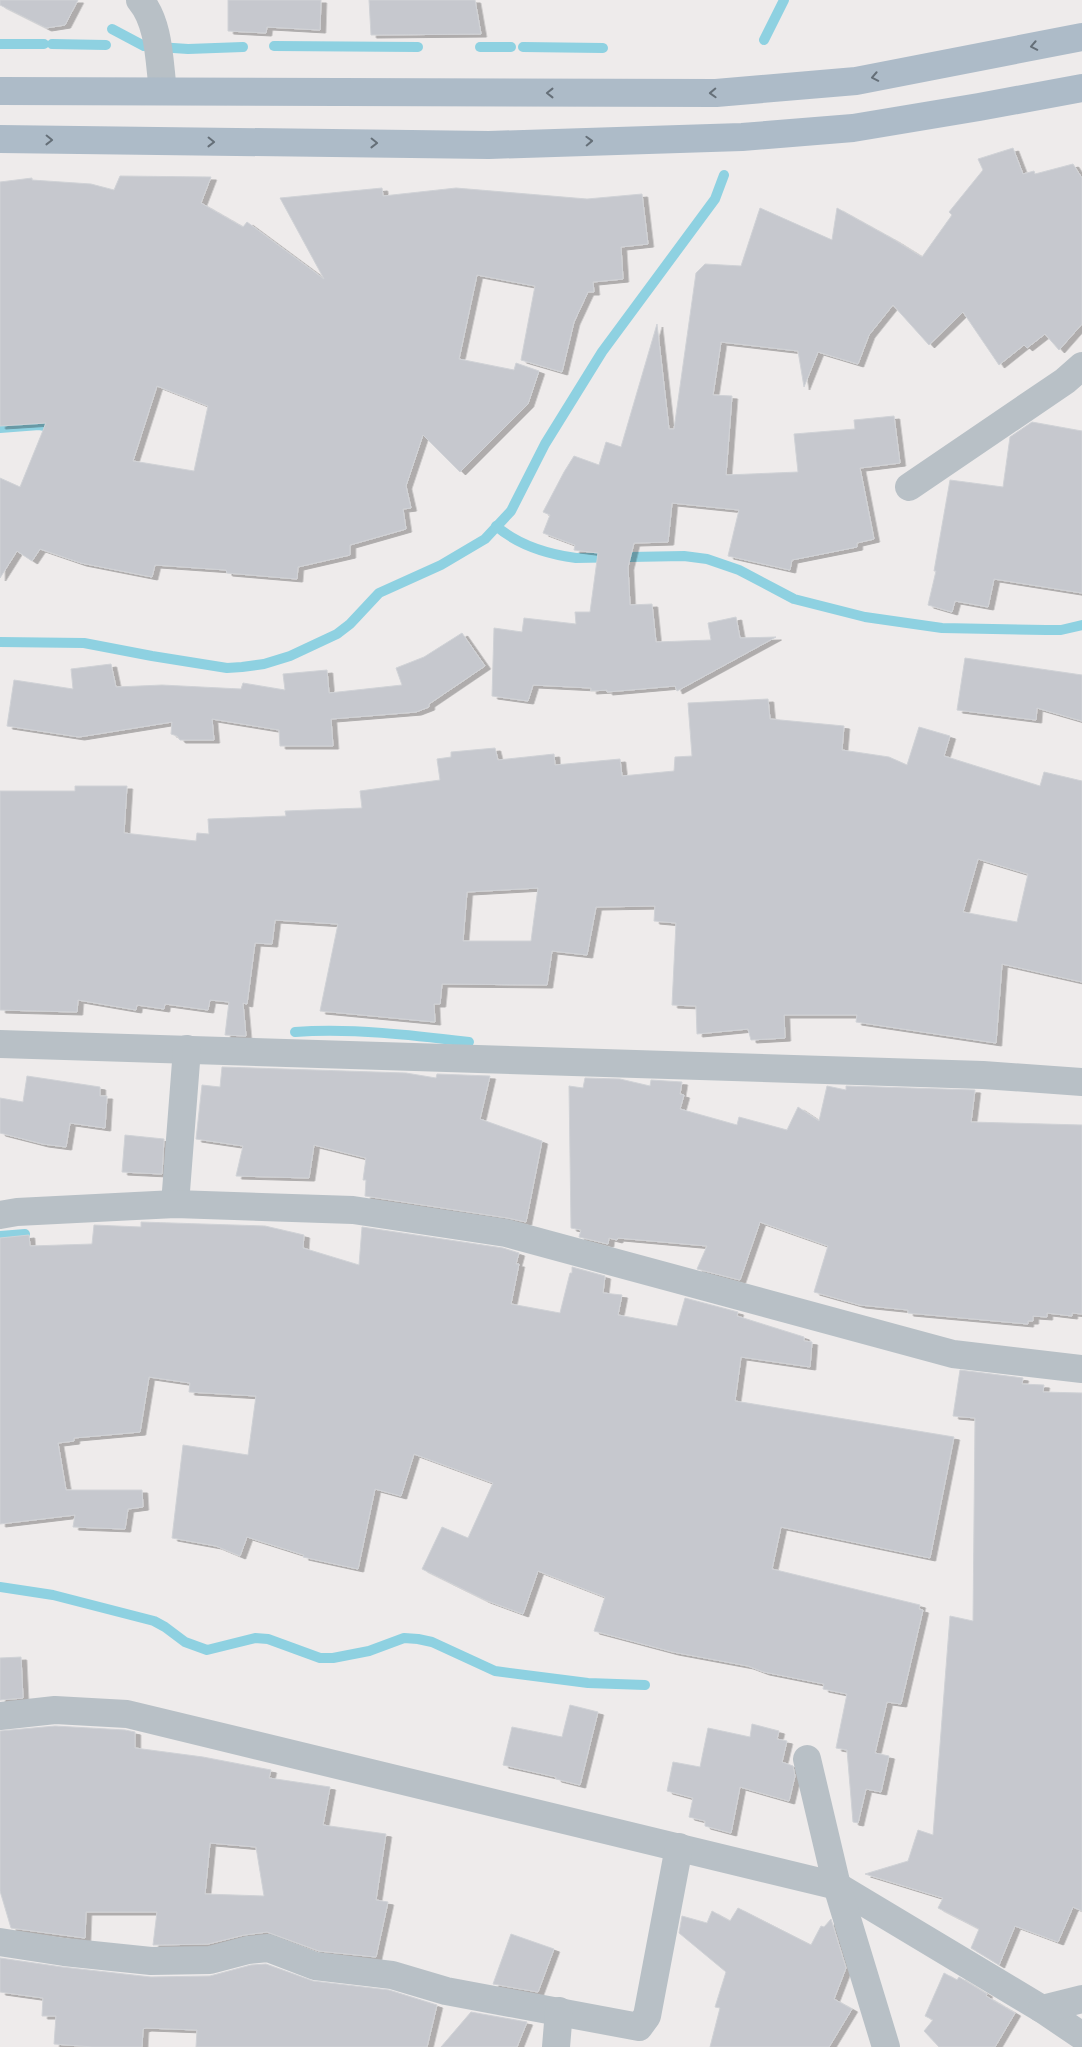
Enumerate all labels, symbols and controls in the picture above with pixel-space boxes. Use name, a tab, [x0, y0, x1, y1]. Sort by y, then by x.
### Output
one-way arrow	[1030, 40, 1038, 51]
one-way arrow	[870, 71, 879, 82]
one-way arrow	[709, 87, 717, 98]
one-way arrow	[546, 88, 554, 98]
one-way arrow	[45, 135, 53, 145]
one-way arrow	[207, 136, 215, 147]
one-way arrow	[585, 136, 593, 147]
one-way arrow	[370, 138, 378, 148]

